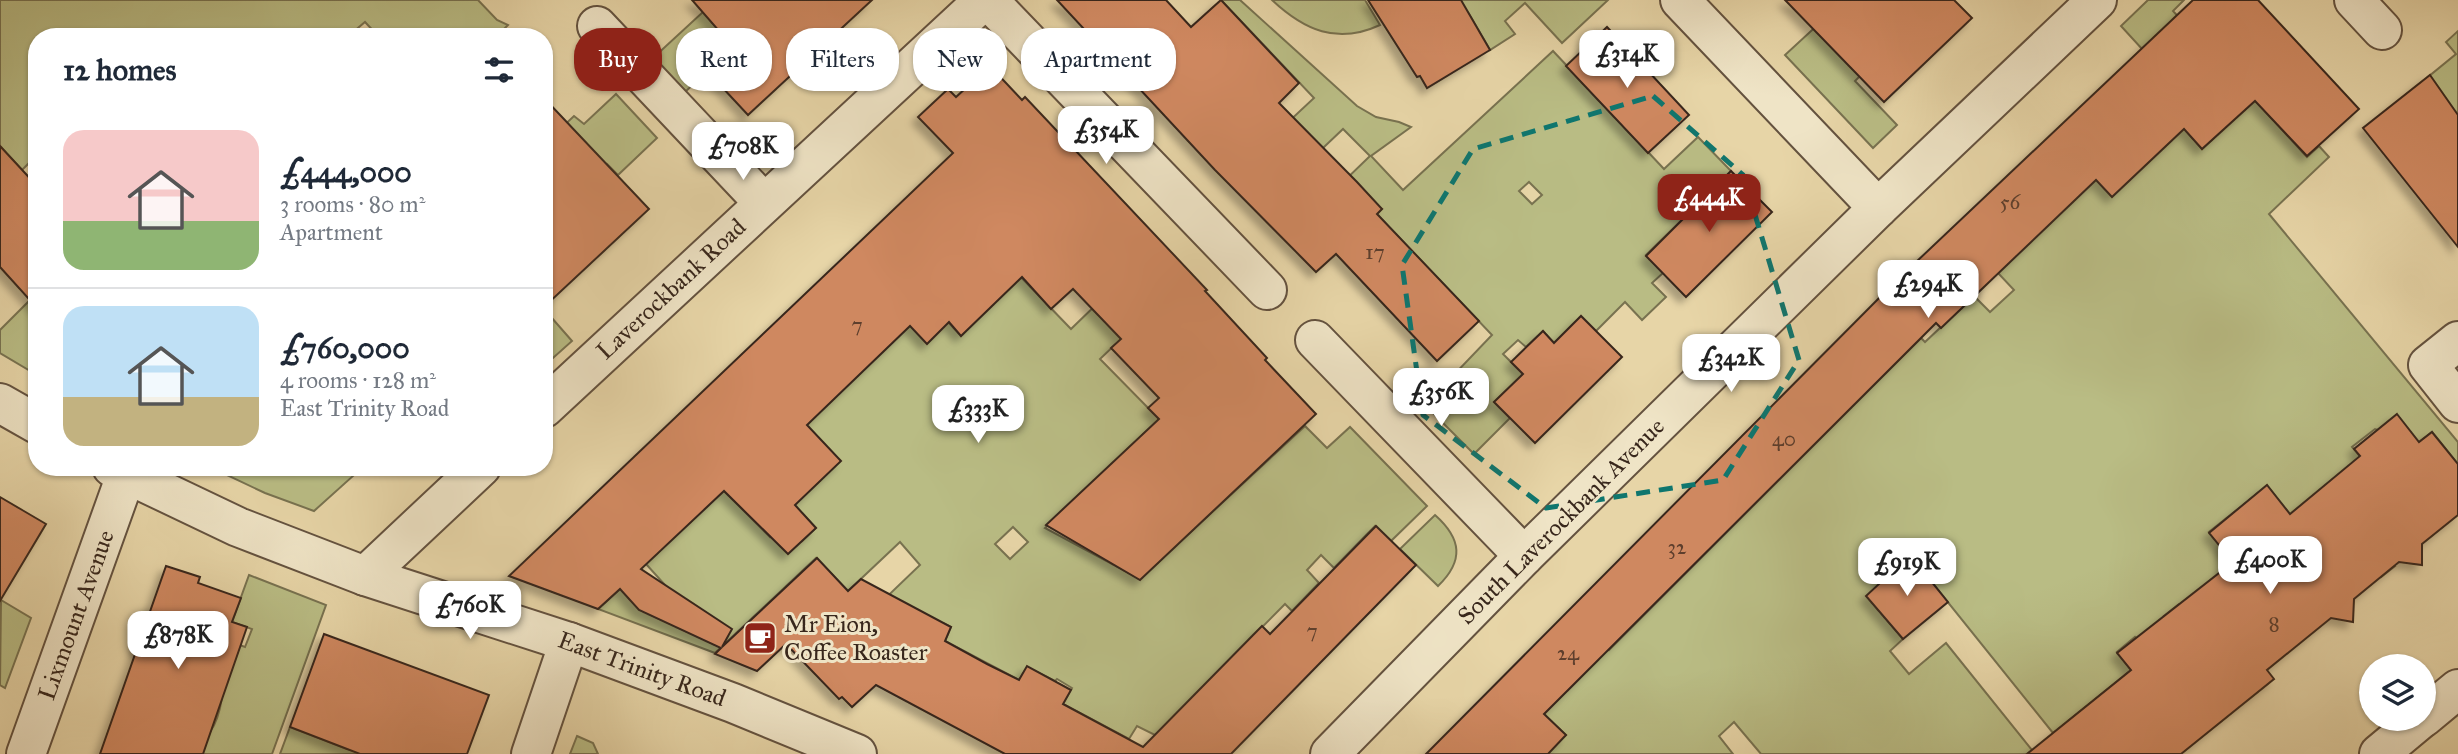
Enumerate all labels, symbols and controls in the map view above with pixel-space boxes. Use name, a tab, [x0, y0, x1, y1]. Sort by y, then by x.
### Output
chip: Buy	[574, 28, 662, 91]
chip: Rent	[676, 28, 772, 91]
chip: Filters	[786, 28, 899, 91]
chip: New	[913, 28, 1007, 91]
chip: Apartment	[1021, 28, 1176, 91]
pin: £314K	[1578, 31, 1676, 90]
text: £314K	[1595, 39, 1659, 67]
icon: filters	[480, 51, 518, 89]
text: 12 homes	[63, 52, 176, 88]
pin: £354K	[1057, 106, 1155, 166]
text: £354K	[1074, 115, 1138, 143]
pin: £708K	[694, 122, 792, 182]
text: £708K	[708, 131, 778, 159]
text: £444,000	[280, 154, 412, 190]
icon: home	[119, 158, 203, 242]
pin: £444K	[1660, 174, 1758, 234]
text: £444K	[1674, 183, 1744, 211]
house number: 56	[2000, 189, 2021, 215]
text: 3 rooms · 80 m²	[280, 190, 425, 218]
street label: Laverockbank Road	[590, 212, 752, 366]
text: Apartment	[280, 218, 383, 246]
house number: 17	[1365, 239, 1385, 265]
pin: £294K	[1879, 260, 1977, 320]
text: £294K	[1894, 269, 1962, 297]
house number: 7	[851, 312, 863, 338]
text: £760,000	[280, 330, 410, 366]
icon: home	[119, 334, 203, 418]
pin: £342K	[1682, 334, 1780, 394]
text: £342K	[1698, 343, 1764, 371]
text: 4 rooms · 128 m²	[280, 366, 436, 394]
pin: £356K	[1392, 368, 1490, 428]
text: £356K	[1409, 377, 1473, 405]
pin: £333K	[929, 386, 1027, 445]
text: East Trinity Road	[280, 394, 449, 422]
text: £333K	[948, 394, 1008, 422]
street label: South Laverockbank Avenue	[1451, 411, 1671, 631]
house number: 40	[1772, 426, 1796, 452]
street label: Lixmount Avenue	[31, 526, 121, 704]
house number: 32	[1668, 534, 1687, 560]
pin: £400K	[2221, 536, 2319, 596]
pin: £919K	[1858, 538, 1956, 598]
text: £400K	[2234, 545, 2306, 573]
text: £919K	[1874, 547, 1940, 575]
pin: £760K	[421, 582, 519, 641]
text: £760K	[435, 590, 505, 618]
place label: Mr Eion, Coffee Roaster	[784, 609, 927, 667]
house number: 8	[2268, 611, 2280, 637]
pin: £878K	[129, 612, 227, 671]
house number: 7	[1306, 618, 1318, 644]
cafe icon: Mr Eion, Coffee Roaster	[741, 619, 779, 657]
text: £878K	[143, 620, 213, 648]
street label: East Trinity Road	[554, 625, 730, 713]
house number: 24	[1557, 640, 1580, 666]
map controls	[2359, 654, 2436, 731]
button: layers	[2359, 654, 2436, 731]

